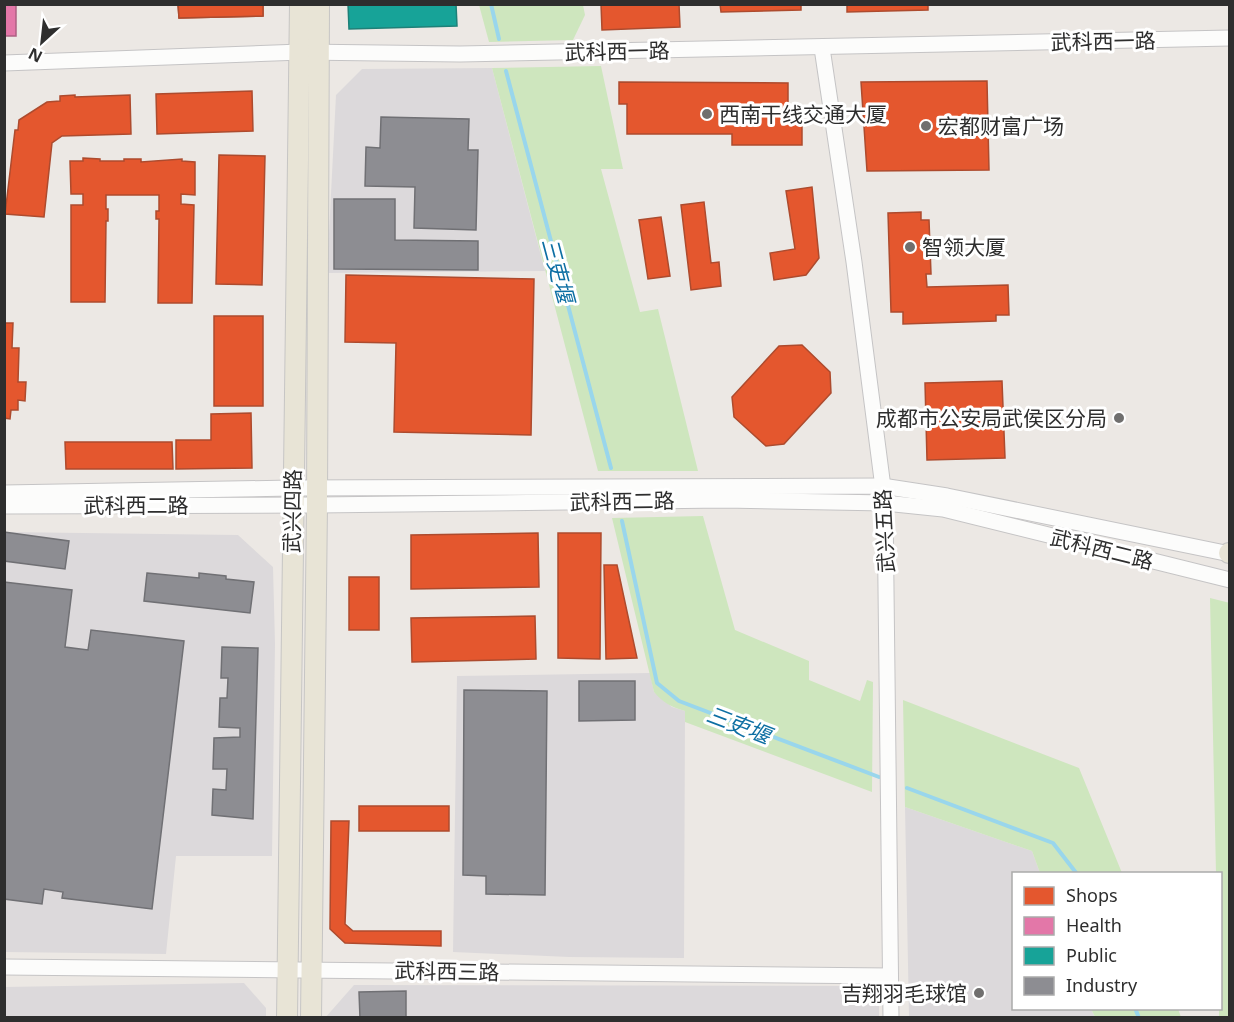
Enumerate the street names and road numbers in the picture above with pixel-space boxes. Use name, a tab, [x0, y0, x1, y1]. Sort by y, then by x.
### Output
street label: 武科西一路	[1050, 26, 1156, 56]
street label: 武科西一路	[564, 36, 670, 66]
street label: 武兴四路	[277, 469, 307, 553]
street label: 武科西二路	[569, 486, 675, 516]
street label: 武兴五路	[868, 488, 900, 574]
street label: 武科西二路	[84, 491, 189, 519]
street label: 武科西二路	[1048, 523, 1156, 575]
street label: 武科西三路	[394, 956, 500, 986]

